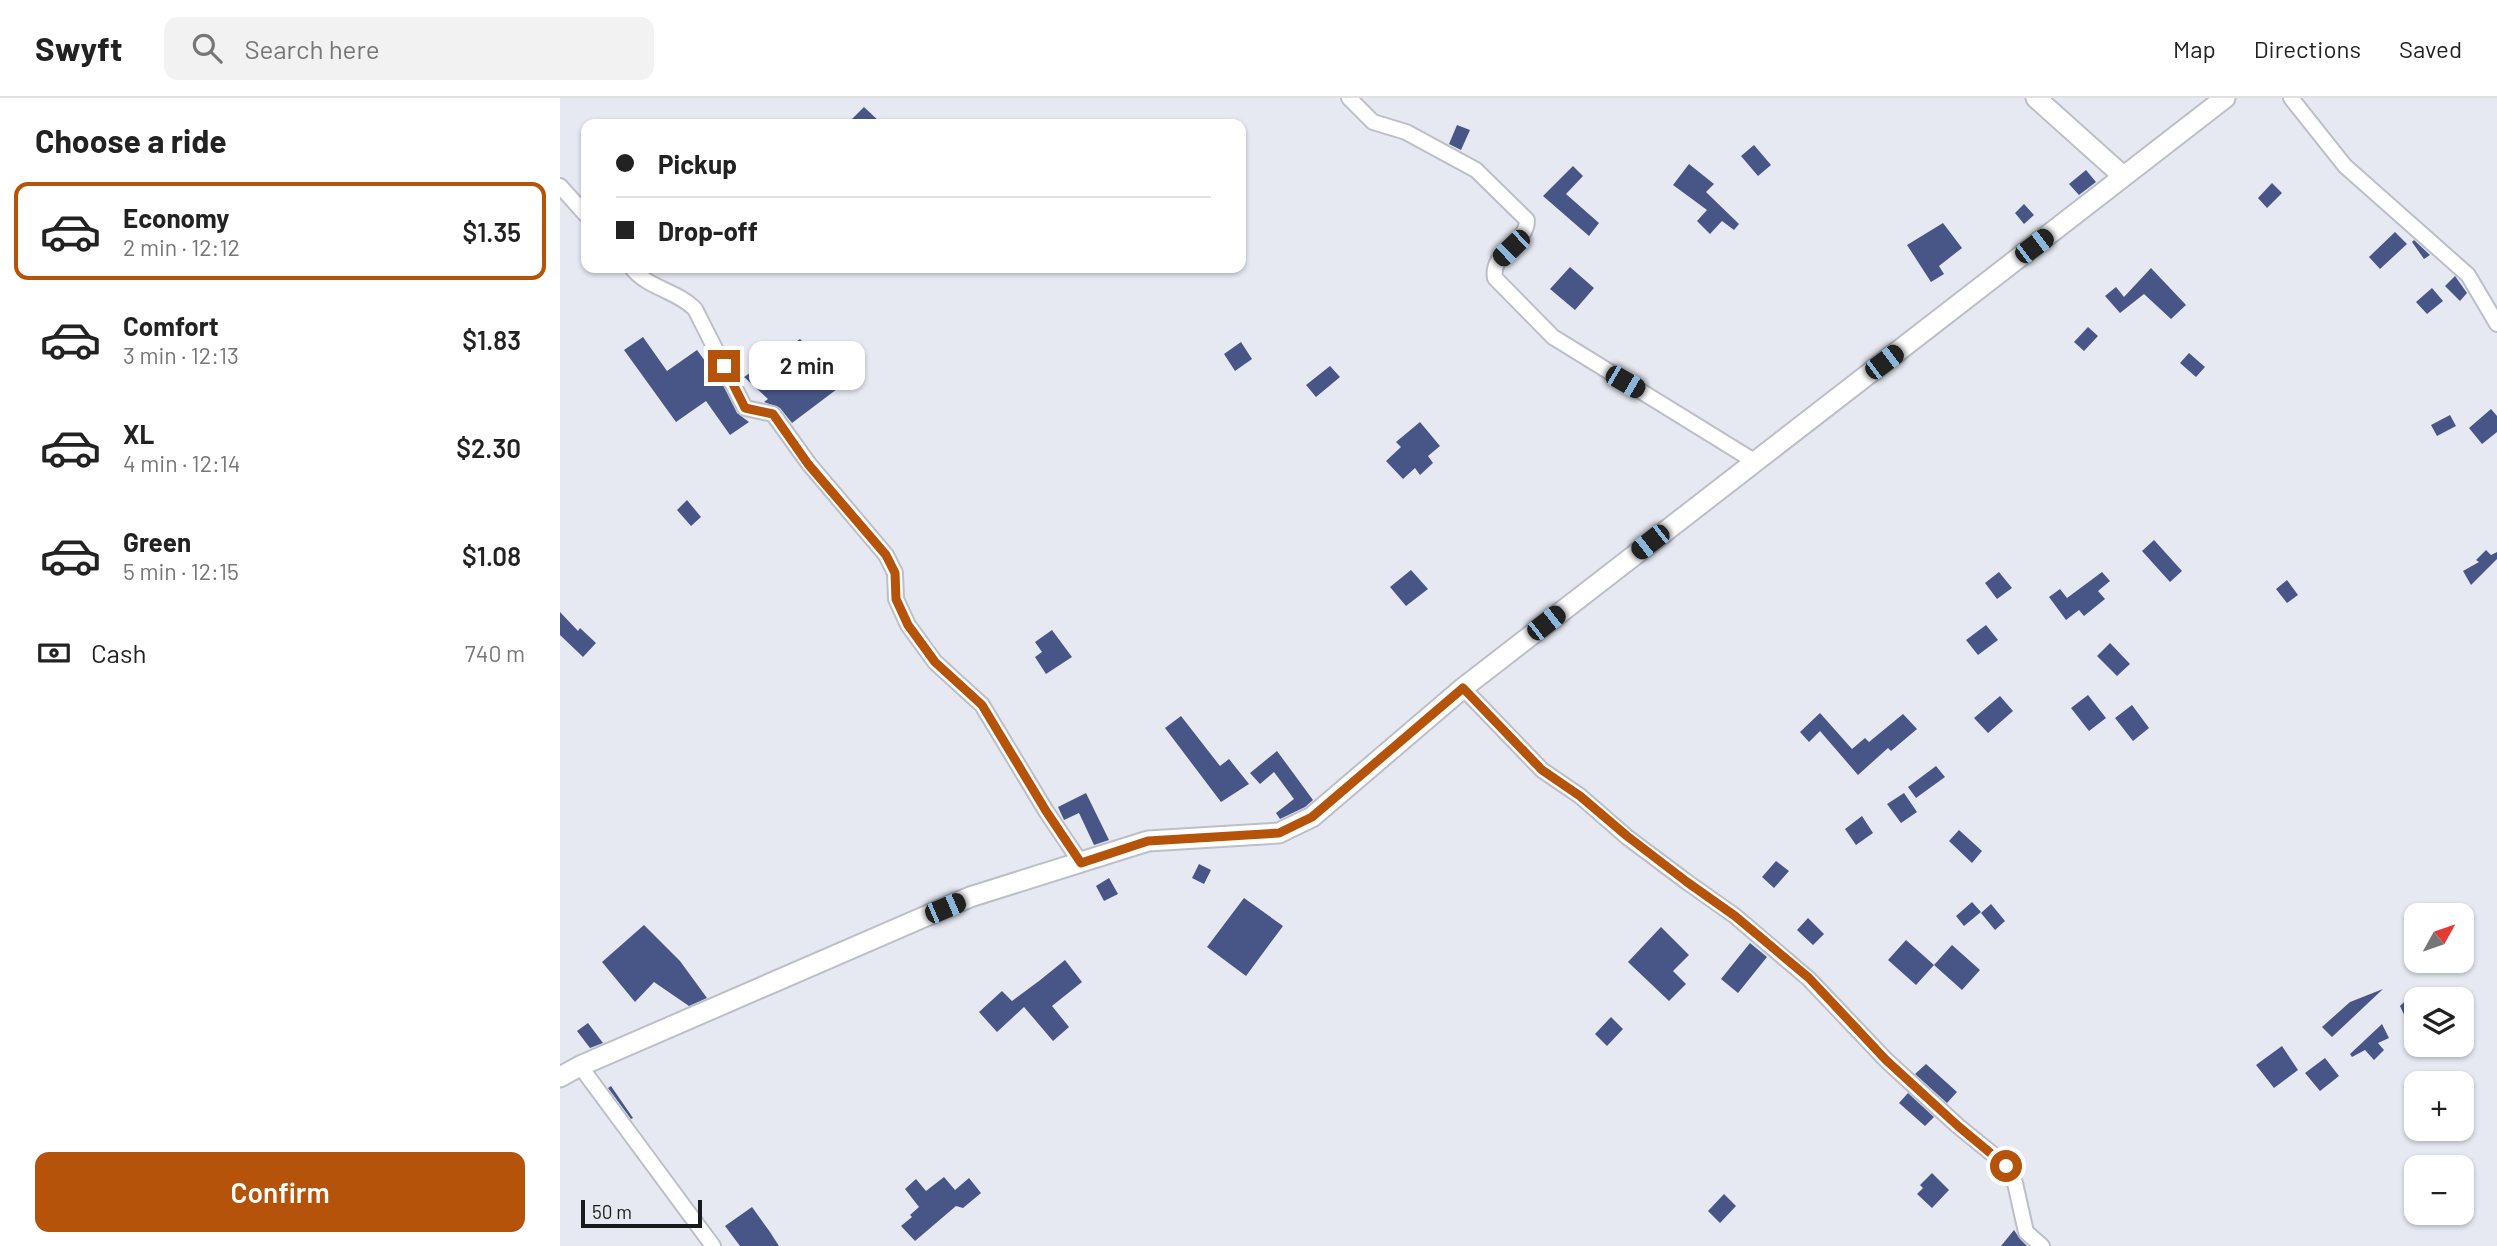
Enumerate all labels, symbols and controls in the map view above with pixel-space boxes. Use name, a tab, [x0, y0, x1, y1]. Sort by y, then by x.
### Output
search box	[164, 17, 654, 80]
text: Swyft	[35, 28, 122, 68]
icon: search	[188, 29, 226, 67]
text: Search here	[244, 33, 380, 64]
text: Map	[2173, 34, 2216, 63]
text: Directions	[2254, 34, 2361, 63]
text: Saved	[2399, 34, 2462, 63]
text: Choose a ride	[35, 121, 227, 159]
text: Pickup	[658, 148, 737, 179]
icon: car	[39, 200, 102, 263]
text: Economy	[123, 202, 229, 233]
text: Drop-off	[658, 215, 758, 246]
text: $1.35	[462, 216, 521, 247]
car	[2011, 225, 2058, 267]
car	[1489, 226, 1534, 270]
text: 2 min · 12:12	[123, 233, 240, 261]
icon: car	[39, 308, 102, 371]
text: Comfort	[123, 310, 219, 341]
text: $1.83	[462, 324, 521, 355]
text: 3 min · 12:13	[123, 341, 239, 369]
car	[1861, 341, 1908, 383]
callout: 2 min	[748, 342, 864, 390]
route end	[708, 350, 740, 382]
text: 2 min	[780, 351, 834, 379]
car	[1602, 362, 1649, 402]
icon: car	[39, 416, 102, 479]
text: XL	[123, 418, 154, 449]
text: $2.30	[456, 432, 521, 463]
text: 4 min · 12:14	[123, 449, 240, 477]
car	[1627, 521, 1674, 563]
icon: car	[39, 524, 102, 587]
text: Green	[123, 526, 191, 557]
text: $1.08	[462, 540, 521, 571]
text: 5 min · 12:15	[123, 557, 239, 585]
car	[1523, 602, 1570, 644]
icon: cash	[35, 634, 73, 672]
text: Cash	[91, 637, 146, 668]
text: 740 m	[465, 639, 525, 667]
car	[922, 890, 969, 926]
north arrow	[2404, 903, 2474, 973]
map controls	[2404, 903, 2474, 1225]
button: layers	[2404, 987, 2474, 1057]
button: +	[2404, 1071, 2474, 1141]
route start	[1990, 1150, 2022, 1182]
button: Confirm	[35, 1152, 525, 1232]
button: −	[2404, 1155, 2474, 1225]
scale bar	[581, 1197, 702, 1229]
text: 50 m	[592, 1200, 632, 1223]

